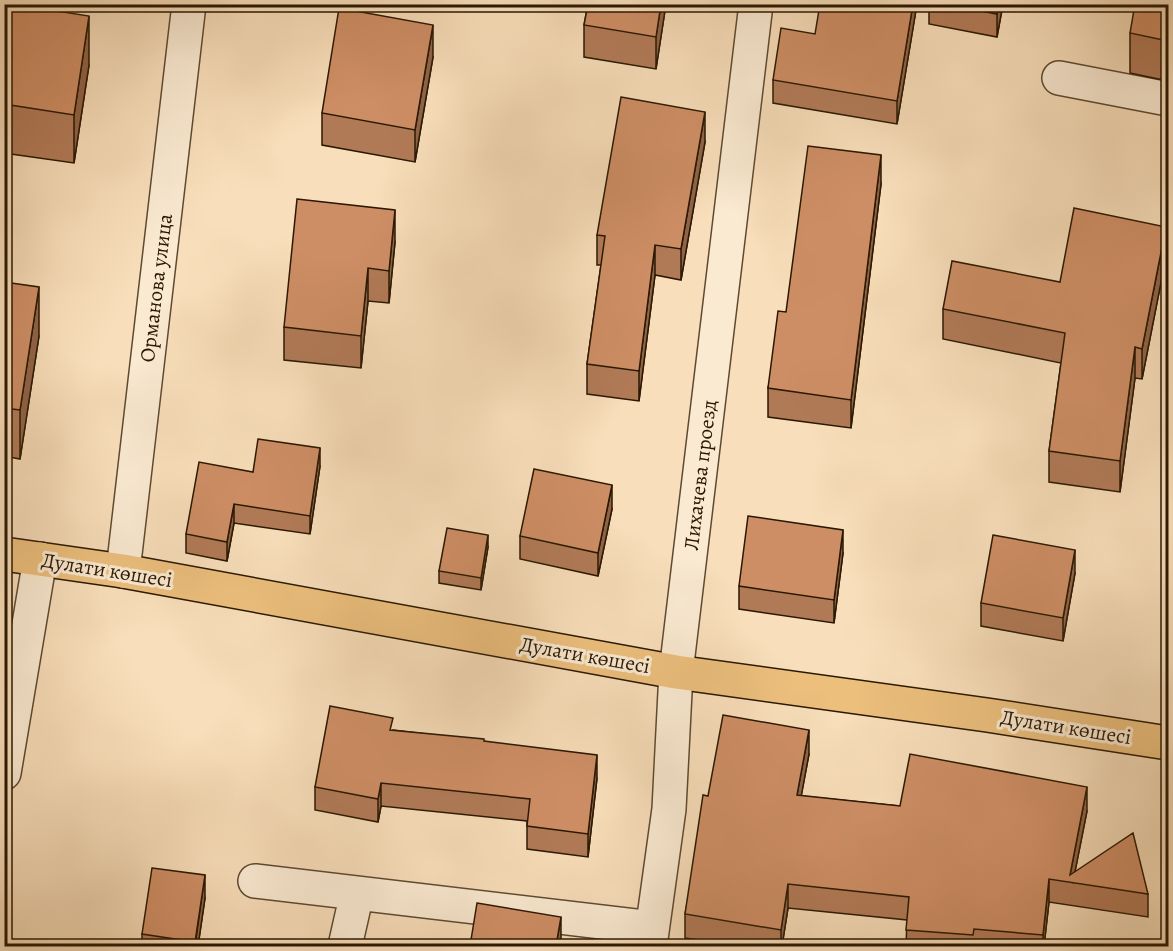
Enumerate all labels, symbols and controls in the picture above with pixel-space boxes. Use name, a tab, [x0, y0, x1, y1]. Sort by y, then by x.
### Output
street label: Орманова улица	[133, 212, 179, 364]
street label: Лихачева проезд	[677, 398, 723, 552]
street label: Дулати көшесі	[40, 546, 174, 594]
street label: Дулати көшесі	[518, 630, 652, 680]
street label: Дулати көшесі	[999, 703, 1133, 751]

